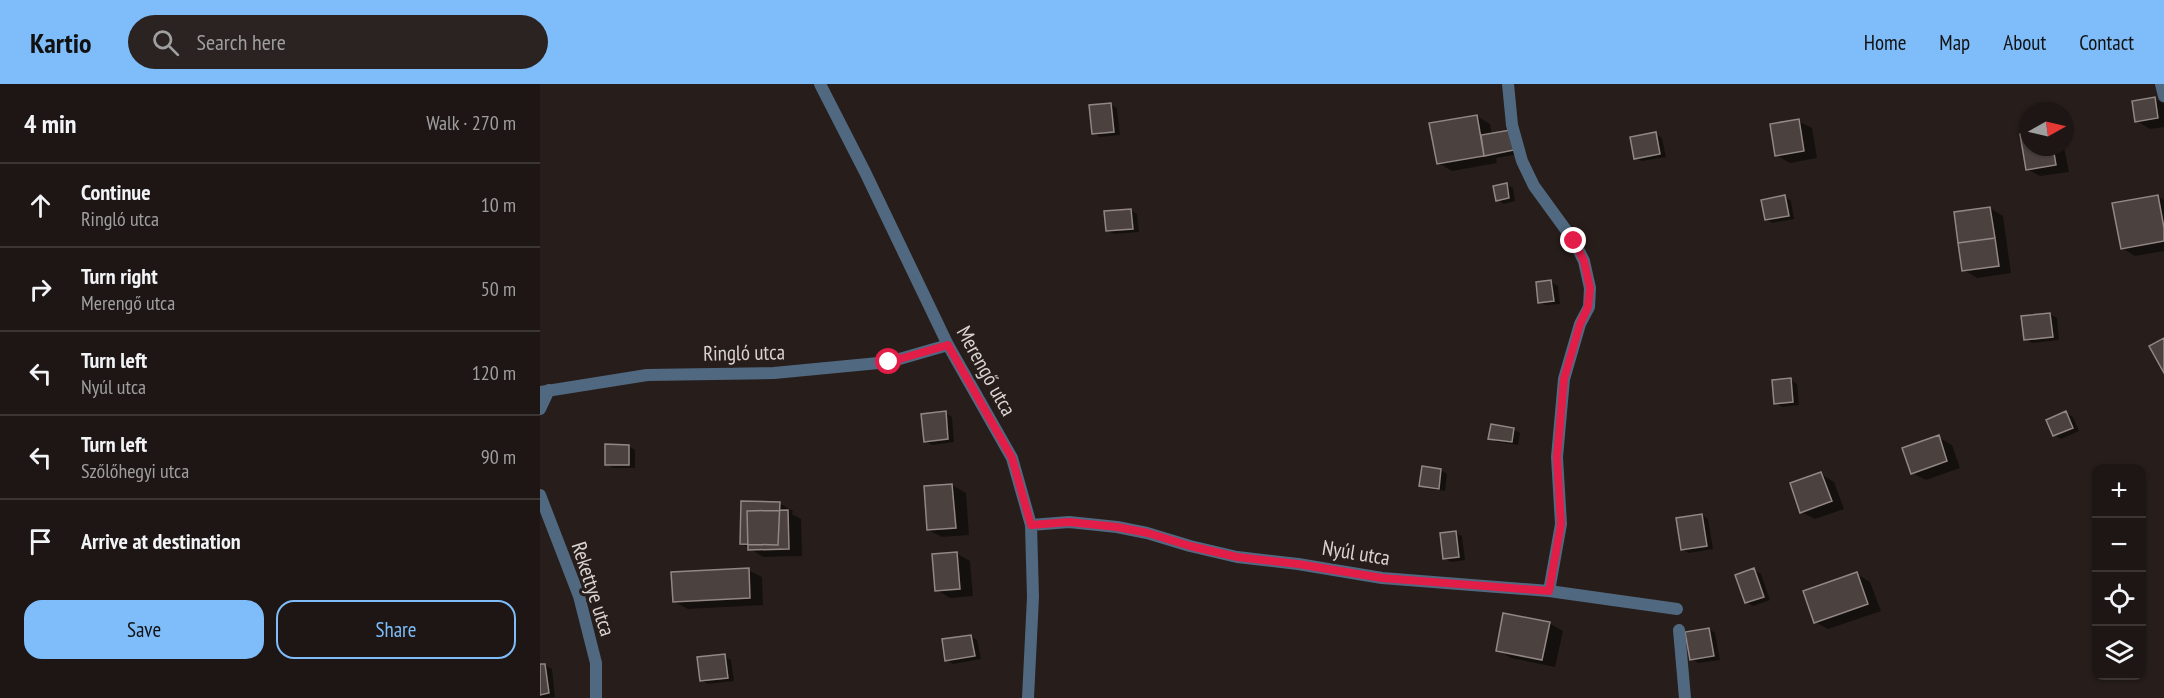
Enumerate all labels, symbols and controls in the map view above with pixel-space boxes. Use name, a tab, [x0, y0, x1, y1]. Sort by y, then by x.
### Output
search box	[128, 15, 548, 69]
text: Kartio	[30, 24, 92, 61]
icon: search	[149, 26, 182, 59]
text: Search here	[197, 28, 286, 56]
text: Home	[1864, 29, 1906, 56]
text: Map	[1939, 29, 1970, 56]
text: About	[2003, 29, 2046, 56]
text: Contact	[2079, 29, 2134, 56]
north arrow	[2020, 102, 2074, 156]
text: 4 min	[24, 107, 77, 140]
text: Walk · 270 m	[426, 110, 516, 136]
text: Continue	[81, 178, 151, 206]
icon: ahead	[24, 189, 57, 222]
text: 10 m	[481, 192, 516, 218]
text: Ringló utca	[81, 206, 159, 232]
route end	[1560, 227, 1586, 253]
text: Turn right	[81, 262, 158, 290]
icon: right	[24, 273, 57, 306]
text: 50 m	[481, 276, 516, 302]
text: Merengő utca	[81, 290, 175, 316]
street label: Merengő utca	[951, 321, 1022, 421]
street label: Ringló utca	[703, 338, 785, 367]
text: Turn left	[81, 346, 147, 374]
route start	[875, 348, 901, 374]
icon: left	[24, 357, 57, 390]
text: 120 m	[472, 360, 516, 386]
text: Nyúl utca	[81, 374, 146, 400]
text: Turn left	[81, 430, 147, 458]
icon: left	[24, 441, 57, 474]
text: 90 m	[481, 444, 516, 470]
text: Szőlőhegyi utca	[81, 458, 189, 484]
map controls	[2092, 464, 2146, 680]
button: +	[2092, 464, 2146, 518]
button: −	[2092, 518, 2146, 572]
icon: arrive	[24, 525, 57, 558]
text: Arrive at destination	[81, 527, 241, 555]
street label: Nyúl utca	[1320, 534, 1392, 571]
street label: Rekettye utca	[566, 538, 621, 639]
button: locate	[2092, 572, 2146, 626]
button: Save	[24, 600, 264, 659]
button: Share	[276, 600, 516, 659]
button: layers	[2092, 626, 2146, 680]

